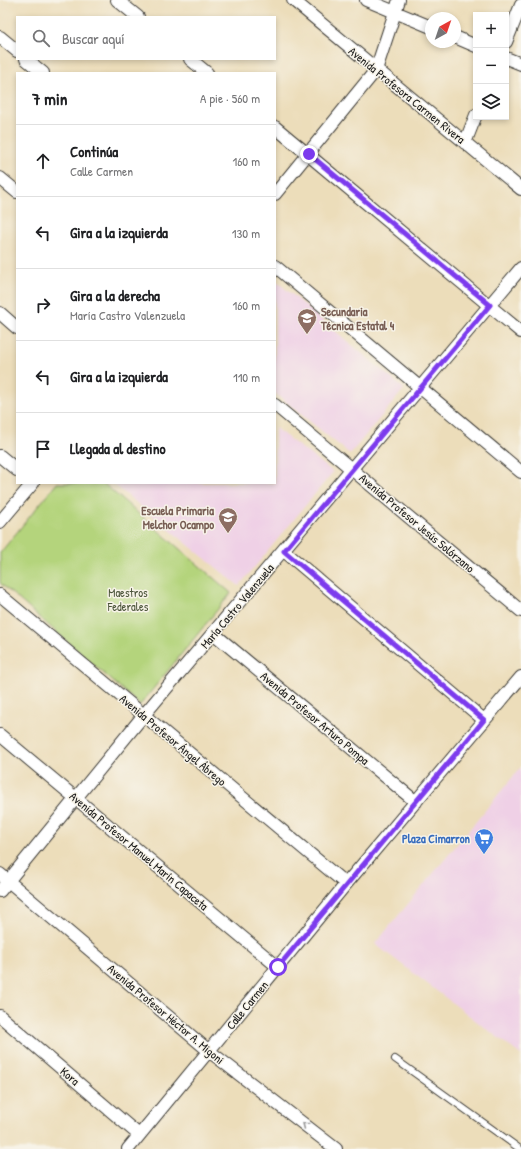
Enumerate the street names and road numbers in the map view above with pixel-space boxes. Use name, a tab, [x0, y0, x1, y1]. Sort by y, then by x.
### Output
street label: Avenida Profesora Carmen Rivera	[345, 43, 469, 148]
street label: Avenida Profesor Jesús Solórzano	[356, 470, 478, 577]
street label: María Castro Valenzuela	[196, 560, 278, 652]
street label: Avenida Profesor Arturo Pompa	[257, 667, 373, 769]
street label: Avenida Profesor Ángel Ábrego	[116, 690, 230, 790]
street label: Avenida Profesor Manuel Marín Capaceta	[66, 788, 212, 914]
street label: Avenida Profesor Héctor A. Migoni	[104, 960, 228, 1068]
street label: Calle Carmen	[222, 977, 272, 1033]
street label: Kora	[57, 1063, 84, 1089]

